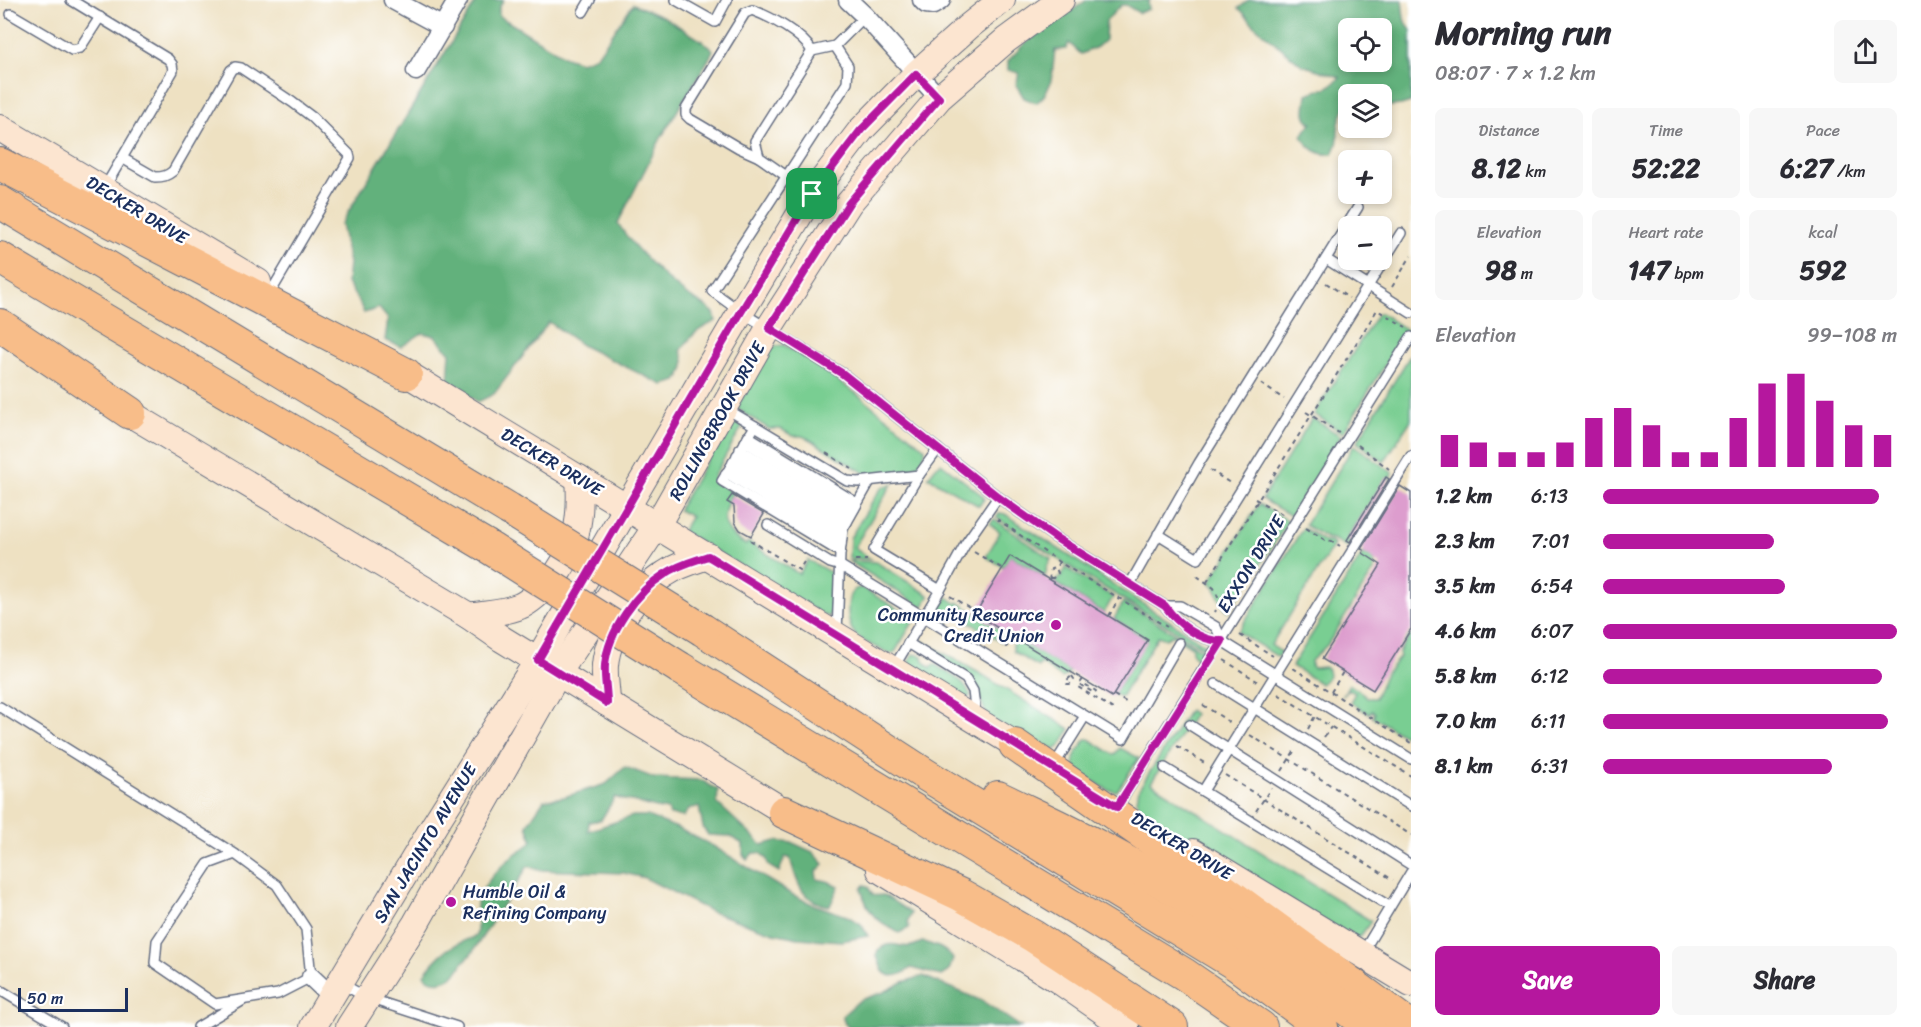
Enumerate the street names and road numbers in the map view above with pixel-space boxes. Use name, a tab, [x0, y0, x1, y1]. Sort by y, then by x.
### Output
street label: DECKER DRIVE	[80, 167, 195, 254]
street label: ROLLINGBROOK DRIVE	[660, 335, 775, 507]
street label: DECKER DRIVE	[495, 419, 610, 506]
street label: EXXON DRIVE	[1208, 508, 1294, 619]
street label: SAN JACINTO AVENUE	[364, 756, 486, 929]
street label: DECKER DRIVE	[1125, 803, 1240, 890]

